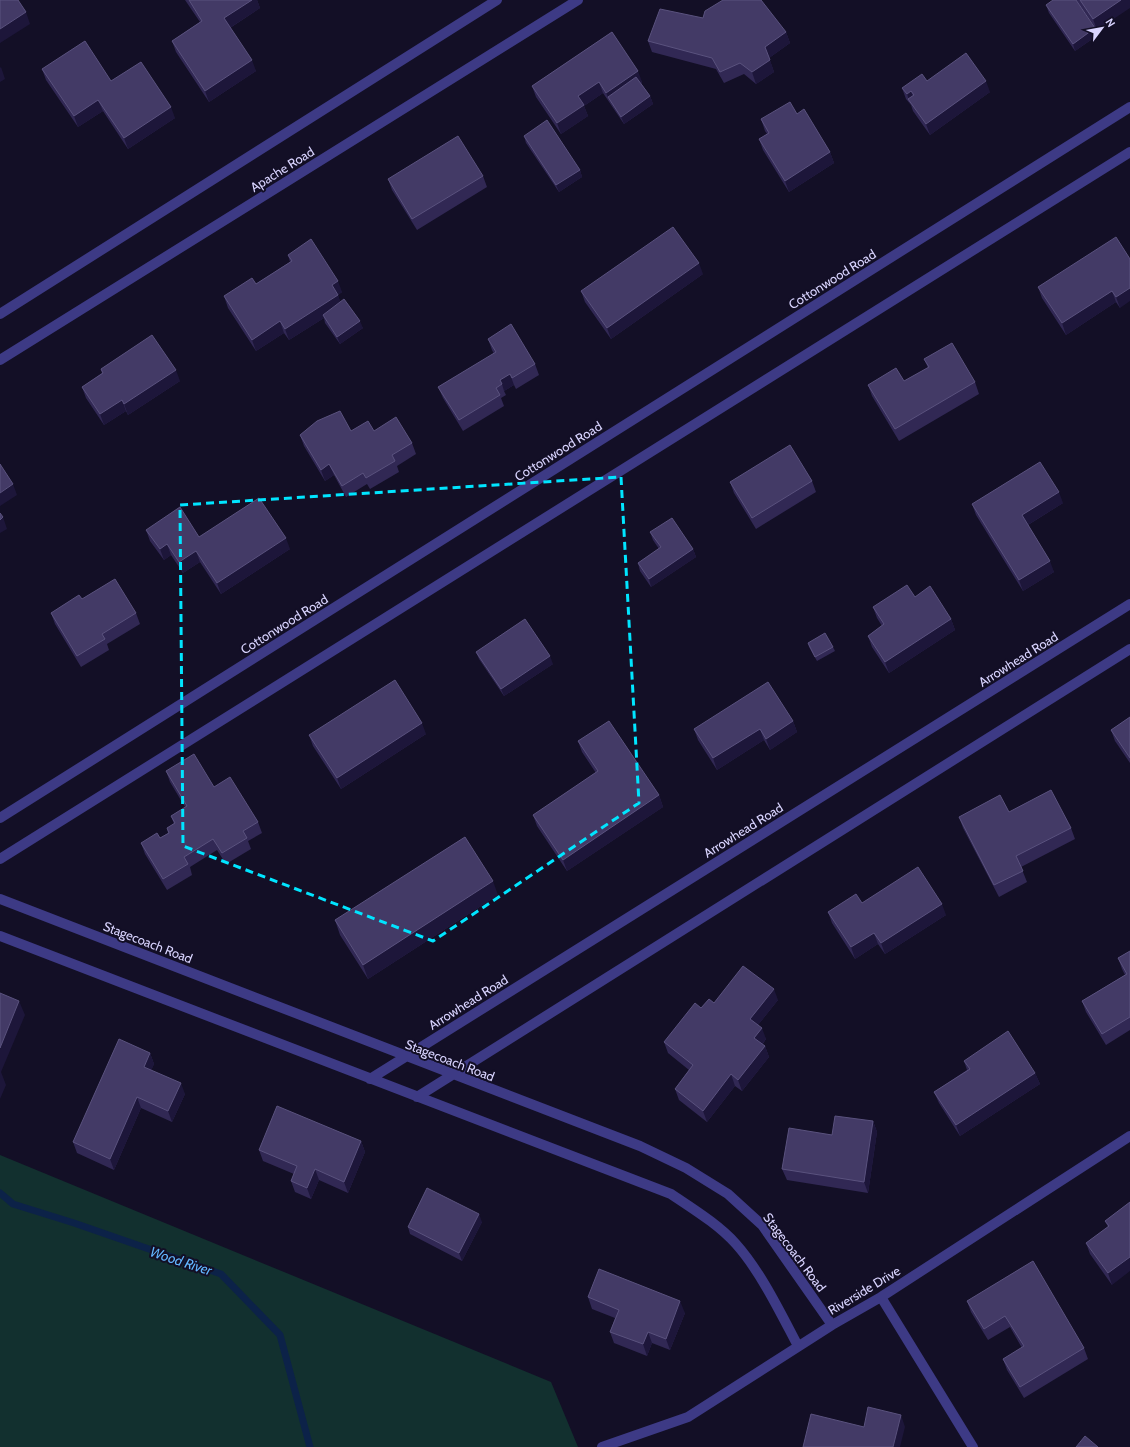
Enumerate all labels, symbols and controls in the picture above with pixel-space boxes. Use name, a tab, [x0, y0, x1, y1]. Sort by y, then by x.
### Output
north arrow	[1082, 8, 1122, 48]
text: N	[1102, 16, 1118, 30]
street label: Apache Road	[247, 143, 317, 195]
street label: Cottonwood Road	[785, 246, 879, 312]
street label: Cottonwood Road	[511, 418, 605, 484]
street label: Cottonwood Road	[237, 591, 331, 657]
street label: Arrowhead Road	[975, 628, 1061, 690]
street label: Arrowhead Road	[700, 799, 786, 861]
street label: Stagecoach Road	[101, 918, 195, 966]
street label: Arrowhead Road	[425, 971, 511, 1033]
street label: Stagecoach Road	[403, 1036, 497, 1084]
street label: Stagecoach Road	[760, 1209, 830, 1295]
water label: Wood River	[148, 1243, 215, 1280]
street label: Riverside Drive	[825, 1262, 903, 1318]

